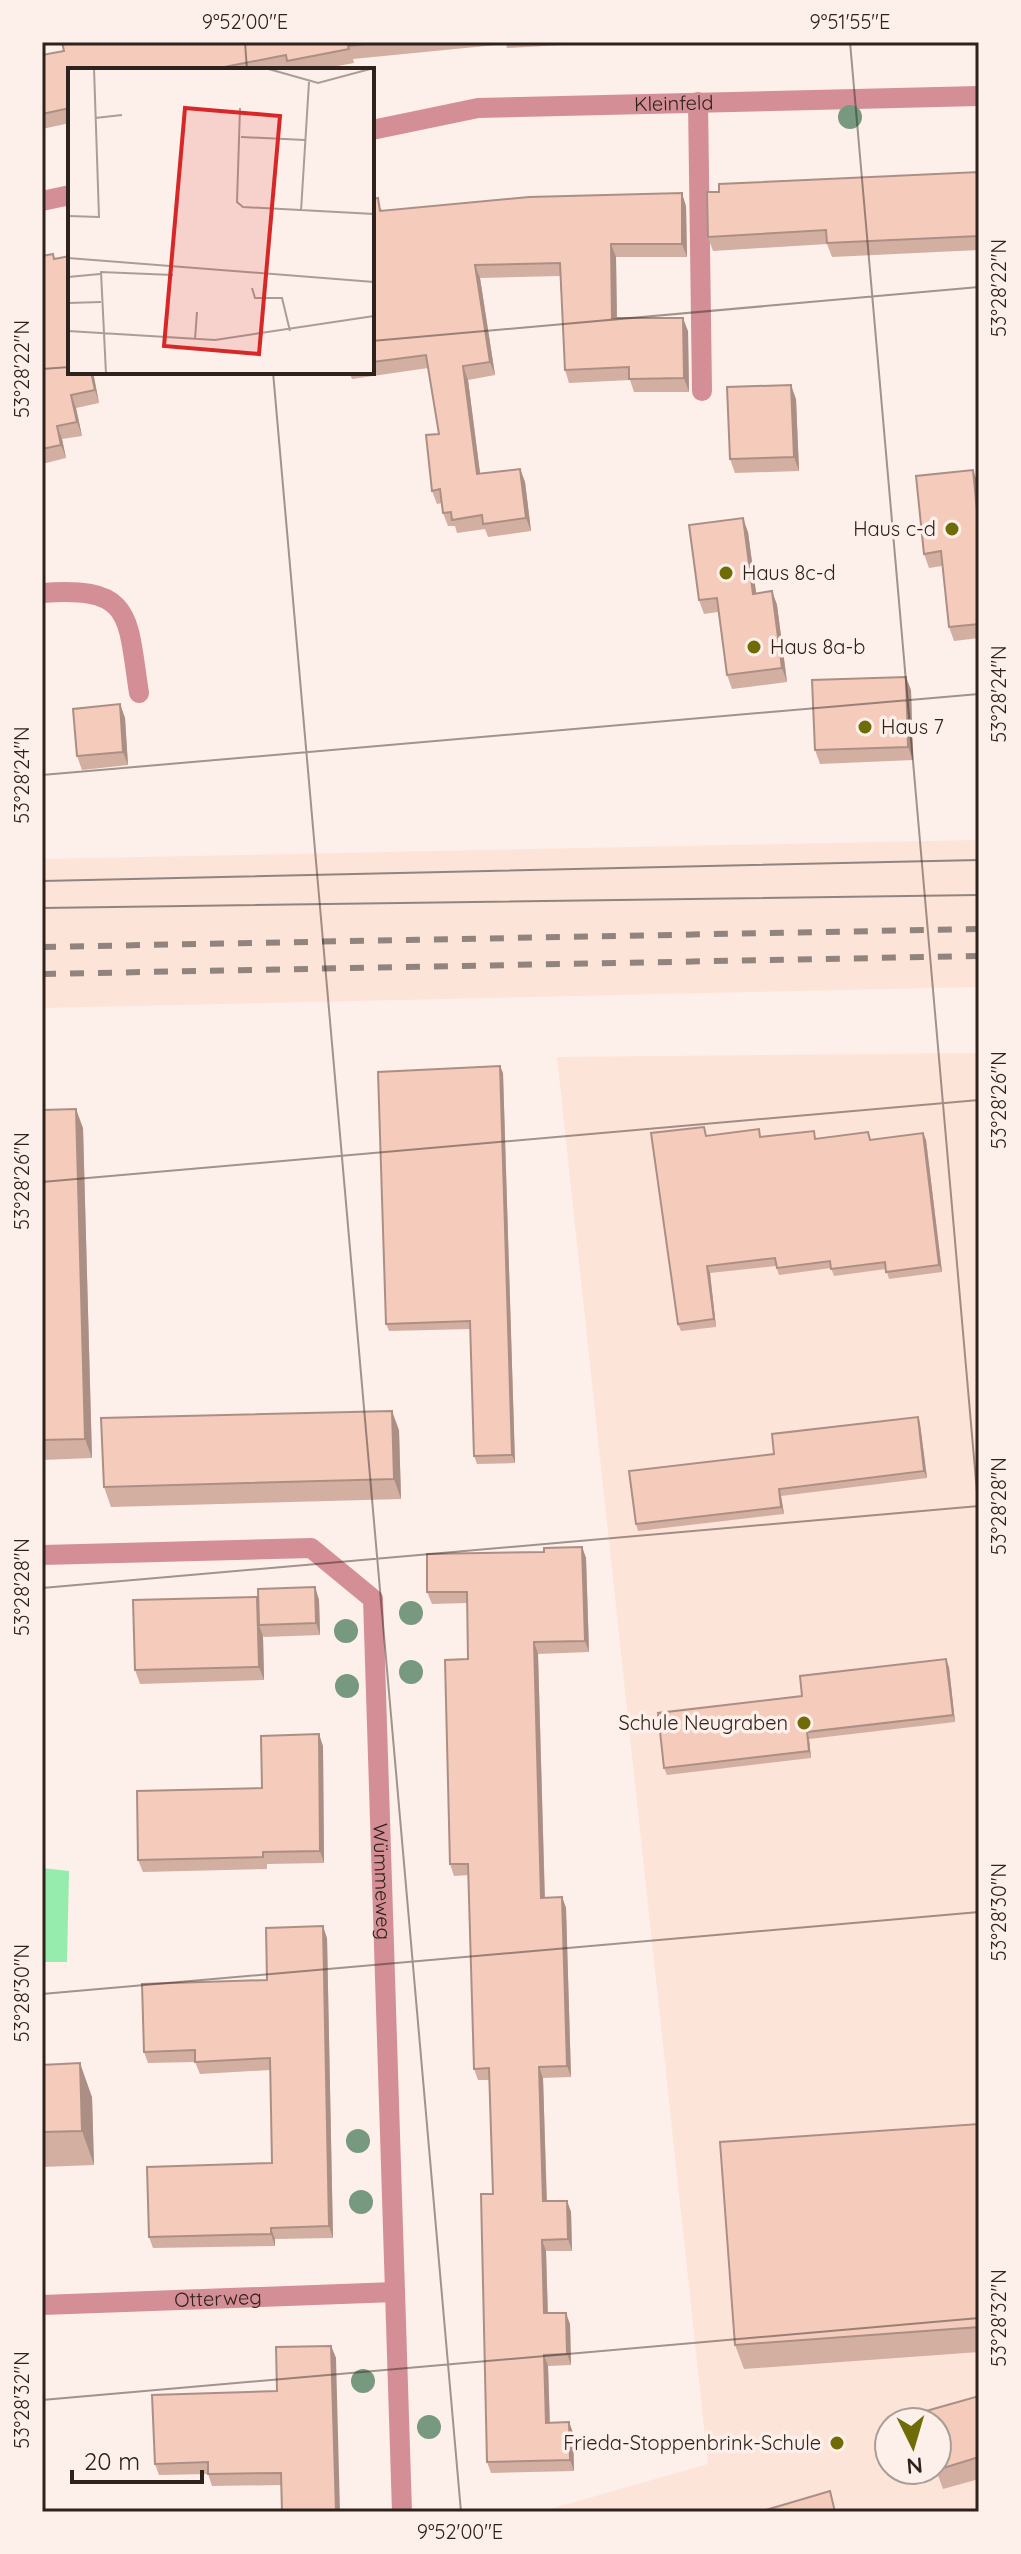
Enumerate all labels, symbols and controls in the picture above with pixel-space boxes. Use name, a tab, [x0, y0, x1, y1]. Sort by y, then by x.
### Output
text: 9°52'00"E	[202, 9, 288, 34]
text: 9°51'55"E	[810, 9, 890, 34]
inset map	[68, 68, 374, 374]
street label: Kleinfeld	[634, 89, 714, 116]
text: 53°28'22"N	[986, 239, 1011, 337]
text: 53°28'22"N	[9, 320, 34, 418]
place label: Haus c-d	[853, 516, 936, 541]
marker: Haus c-d	[943, 520, 961, 538]
place label: Haus 8c-d	[742, 560, 836, 585]
marker: Haus 8c-d	[717, 564, 735, 582]
place label: Haus 8a-b	[770, 634, 865, 659]
marker: Haus 8a-b	[745, 638, 763, 656]
text: 53°28'24"N	[986, 645, 1011, 743]
place label: Haus 7	[881, 714, 944, 739]
marker: Haus 7	[856, 718, 874, 736]
text: 53°28'24"N	[9, 726, 34, 824]
text: 53°28'26"N	[986, 1051, 1011, 1149]
text: 53°28'26"N	[9, 1132, 34, 1230]
text: 53°28'28"N	[986, 1457, 1011, 1555]
text: 53°28'28"N	[9, 1538, 34, 1636]
place label: Schule Neugraben	[618, 1710, 788, 1735]
marker: Schule Neugraben	[795, 1714, 813, 1732]
street label: Wümmeweg	[368, 1823, 397, 1940]
text: 53°28'30"N	[986, 1863, 1011, 1961]
text: 53°28'30"N	[9, 1944, 34, 2042]
text: 53°28'32"N	[986, 2269, 1011, 2367]
street label: Otterweg	[174, 2284, 262, 2312]
text: 53°28'32"N	[9, 2351, 34, 2449]
north arrow	[873, 2406, 953, 2486]
place label: Frieda-Stoppenbrink-Schule	[563, 2430, 821, 2455]
scale bar	[72, 2434, 202, 2484]
marker: Frieda-Stoppenbrink-Schule	[828, 2434, 846, 2452]
text: 20 m	[84, 2446, 140, 2476]
text: N	[905, 2451, 924, 2481]
text: 9°52'00"E	[417, 2519, 503, 2544]

